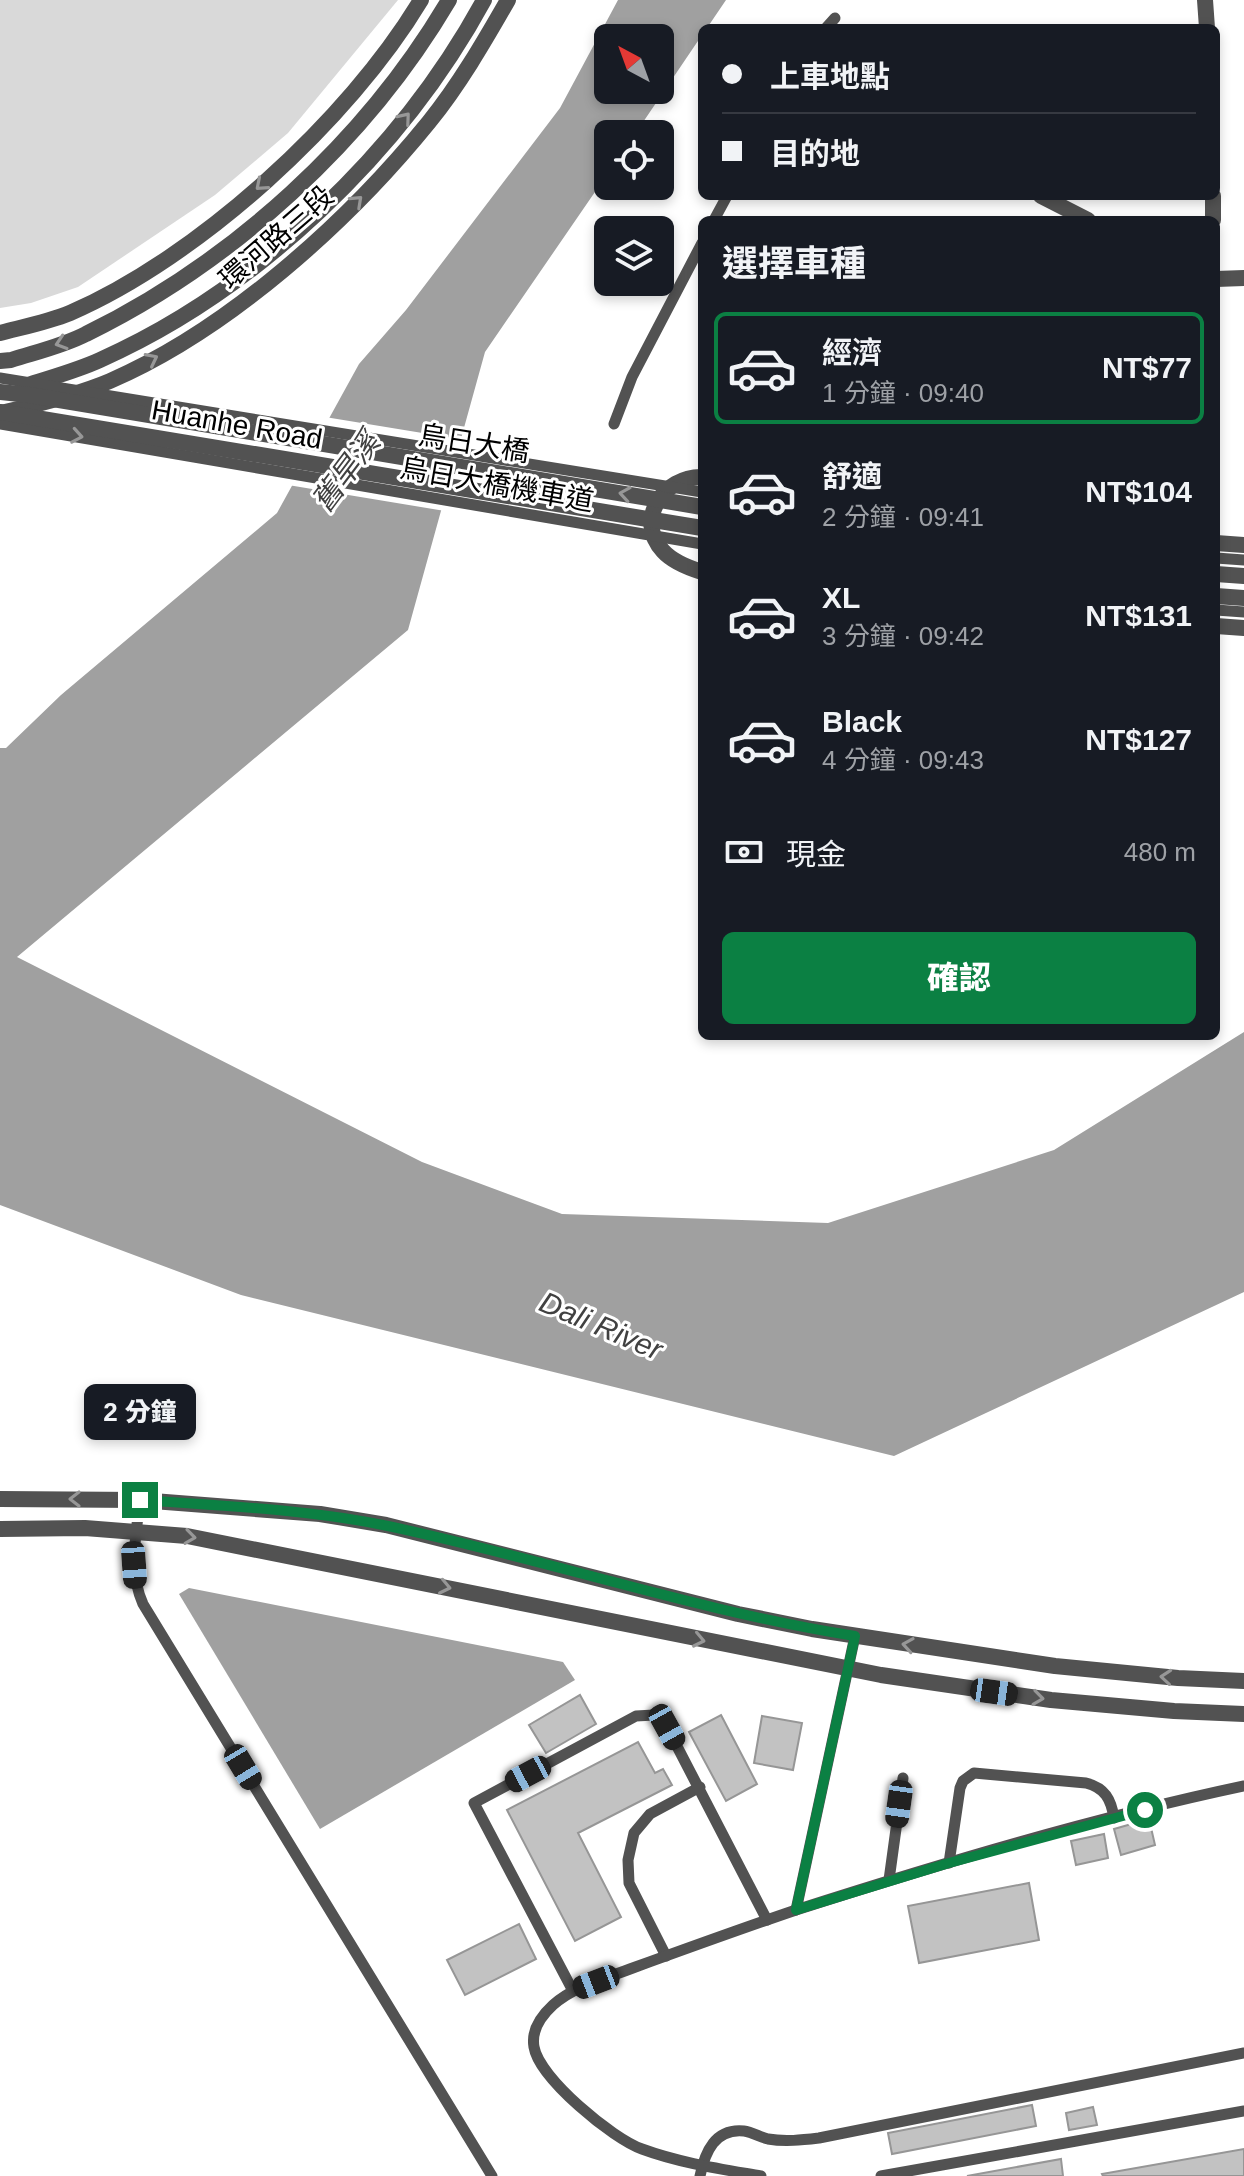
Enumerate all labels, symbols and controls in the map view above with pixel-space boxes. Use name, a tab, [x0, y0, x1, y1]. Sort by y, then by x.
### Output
north arrow	[594, 24, 674, 104]
map controls	[594, 24, 674, 296]
text: 上車地點	[770, 60, 890, 93]
one-way arrow	[395, 113, 410, 127]
button: locate	[594, 120, 674, 200]
text: 目的地	[770, 137, 860, 170]
one-way arrow	[255, 175, 270, 190]
street label: 環河路三段	[213, 180, 339, 295]
one-way arrow	[348, 196, 362, 210]
button: layers	[594, 216, 674, 296]
text: 選擇車種	[722, 243, 866, 284]
icon: car	[726, 332, 798, 404]
one-way arrow	[55, 334, 69, 350]
text: 經濟	[822, 336, 882, 369]
text: NT$77	[1102, 351, 1192, 384]
one-way arrow	[144, 354, 159, 369]
text: 1 分鐘 · 09:40	[822, 378, 984, 408]
street label: Huanhe Road	[149, 394, 325, 455]
street label: 烏日大橋	[416, 419, 532, 468]
water label: 舊旱溪	[305, 423, 388, 518]
one-way arrow	[70, 427, 84, 444]
street label: 烏日大橋機車道	[398, 452, 596, 517]
icon: car	[726, 456, 798, 528]
text: 舒適	[822, 460, 882, 493]
text: NT$104	[1085, 475, 1192, 508]
one-way arrow	[618, 487, 632, 504]
text: 2 分鐘 · 09:41	[822, 502, 984, 532]
icon: car	[726, 580, 798, 652]
text: XL	[822, 581, 860, 614]
text: NT$131	[1085, 599, 1192, 632]
text: 3 分鐘 · 09:42	[822, 621, 984, 651]
icon: car	[726, 704, 798, 776]
text: Black	[822, 705, 902, 738]
text: NT$127	[1085, 723, 1192, 756]
text: 4 分鐘 · 09:43	[822, 745, 984, 775]
icon: cash	[722, 830, 766, 874]
text: 480 m	[1124, 837, 1196, 867]
text: 現金	[786, 838, 846, 871]
button: 確認	[722, 932, 1196, 1024]
water label: Dali River	[535, 1285, 668, 1367]
callout: 2 分鐘	[84, 1384, 196, 1440]
text: 2 分鐘	[103, 1397, 177, 1427]
route end	[122, 1482, 158, 1518]
one-way arrow	[68, 1490, 81, 1508]
one-way arrow	[183, 1528, 196, 1545]
car	[120, 1540, 148, 1590]
one-way arrow	[438, 1578, 451, 1595]
one-way arrow	[693, 1630, 706, 1647]
one-way arrow	[901, 1637, 915, 1654]
one-way arrow	[1159, 1669, 1172, 1686]
car	[969, 1677, 1019, 1707]
one-way arrow	[1031, 1689, 1045, 1706]
car	[645, 1700, 689, 1754]
car	[220, 1740, 266, 1794]
car	[501, 1752, 555, 1796]
car	[884, 1779, 914, 1829]
route start	[1127, 1792, 1163, 1828]
car	[569, 1962, 623, 2002]

